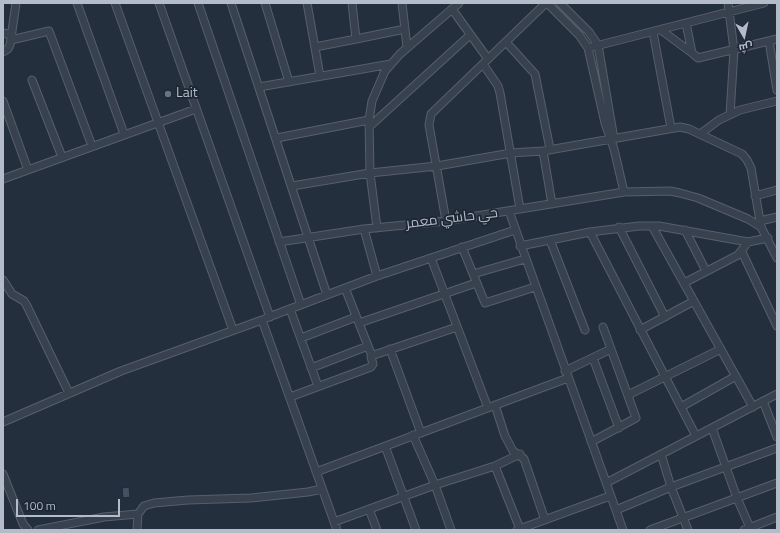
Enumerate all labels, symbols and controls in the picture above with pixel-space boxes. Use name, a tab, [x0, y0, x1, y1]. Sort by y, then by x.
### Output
north arrow	[724, 16, 764, 56]
text: ش	[738, 39, 754, 57]
place label: Lait	[176, 86, 198, 102]
marker: Lait	[163, 89, 173, 99]
street label: حي حاشي معمر	[405, 205, 499, 233]
scale bar	[18, 491, 122, 517]
text: 100 m	[23, 496, 56, 515]

